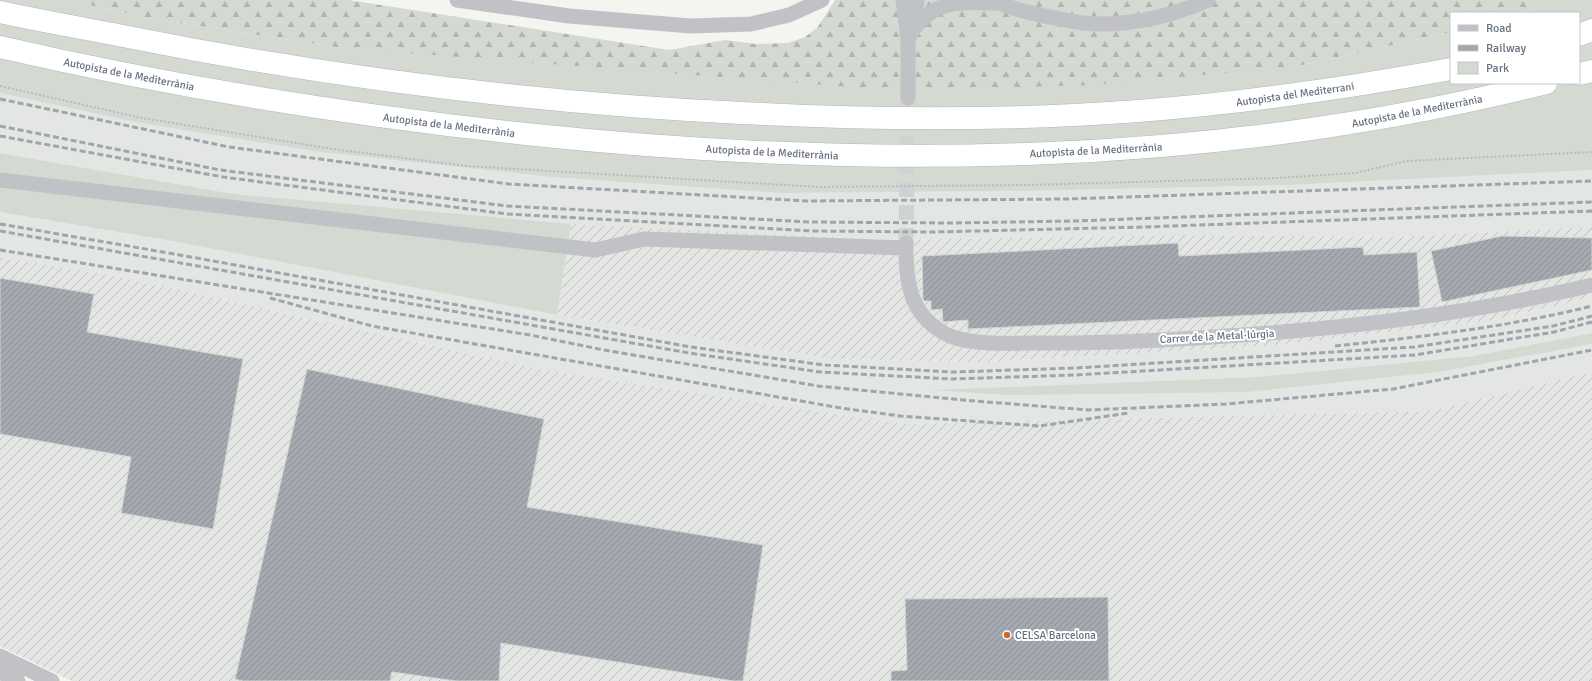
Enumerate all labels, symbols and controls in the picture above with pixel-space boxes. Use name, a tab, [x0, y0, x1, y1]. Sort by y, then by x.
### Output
legend	[1450, 12, 1580, 84]
text: Road	[1486, 21, 1512, 36]
text: Railway	[1486, 41, 1526, 56]
street label: Autopista de la Mediterrània	[62, 55, 196, 94]
text: Park	[1486, 61, 1509, 76]
street label: Autopista del Mediterrani	[1235, 80, 1355, 109]
street label: Autopista de la Mediterrània	[1351, 92, 1484, 131]
street label: Autopista de la Mediterrània	[382, 111, 516, 140]
street label: Autopista de la Mediterrània	[1029, 141, 1163, 160]
street label: Autopista de la Mediterrània	[705, 143, 839, 162]
street label: Carrer de la Metal·lúrgia	[1159, 327, 1275, 346]
place label: CELSA Barcelona	[1015, 629, 1096, 642]
marker: CELSA Barcelona	[1002, 630, 1012, 640]

